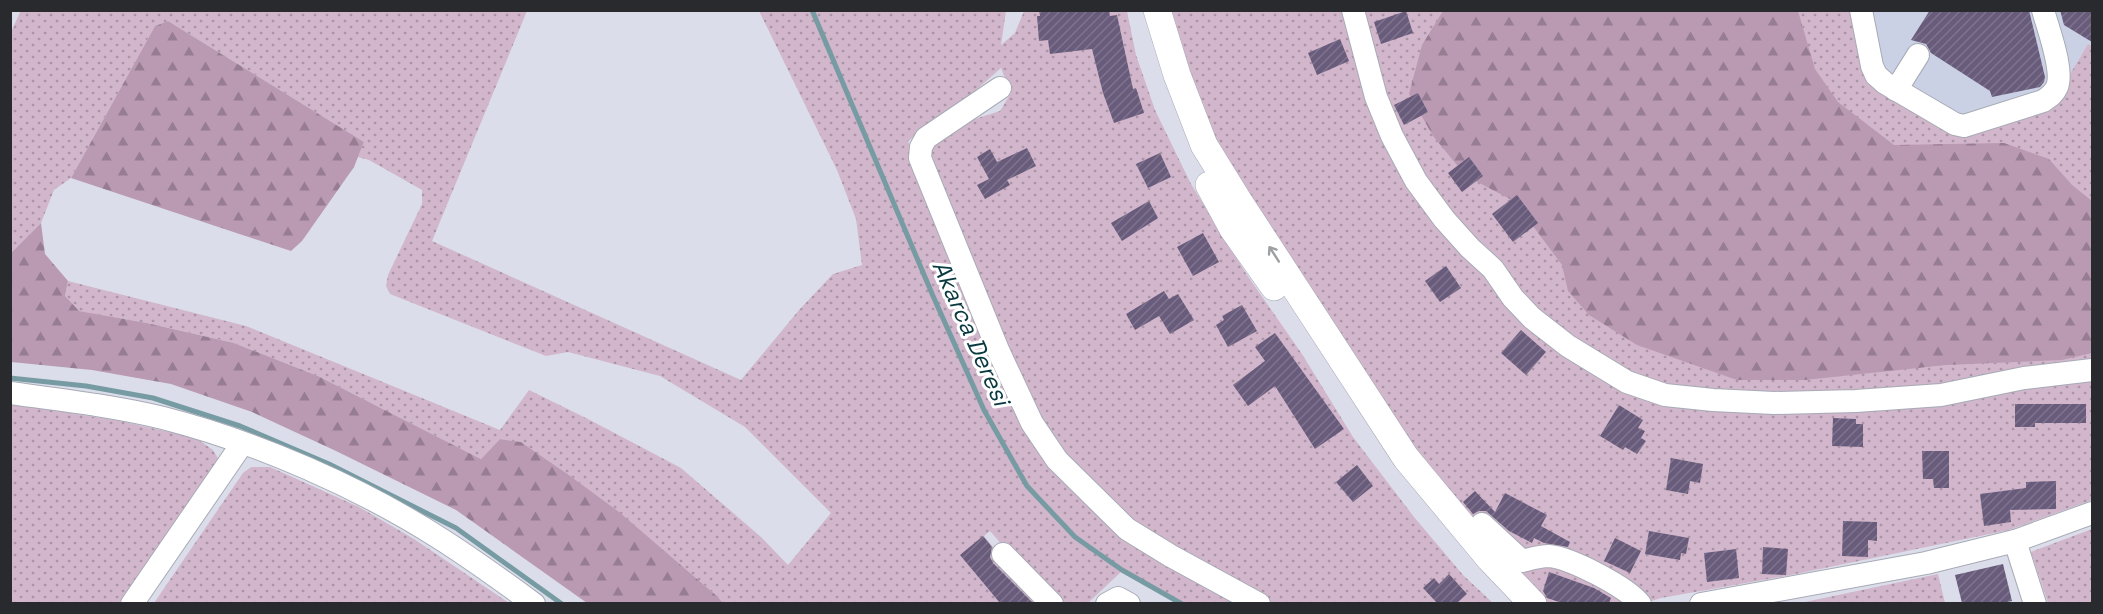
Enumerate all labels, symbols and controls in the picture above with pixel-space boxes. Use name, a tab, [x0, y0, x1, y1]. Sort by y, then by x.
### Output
one-way arrow	[1267, 246, 1279, 263]
water label: Akarca Deresi	[926, 255, 1019, 413]

